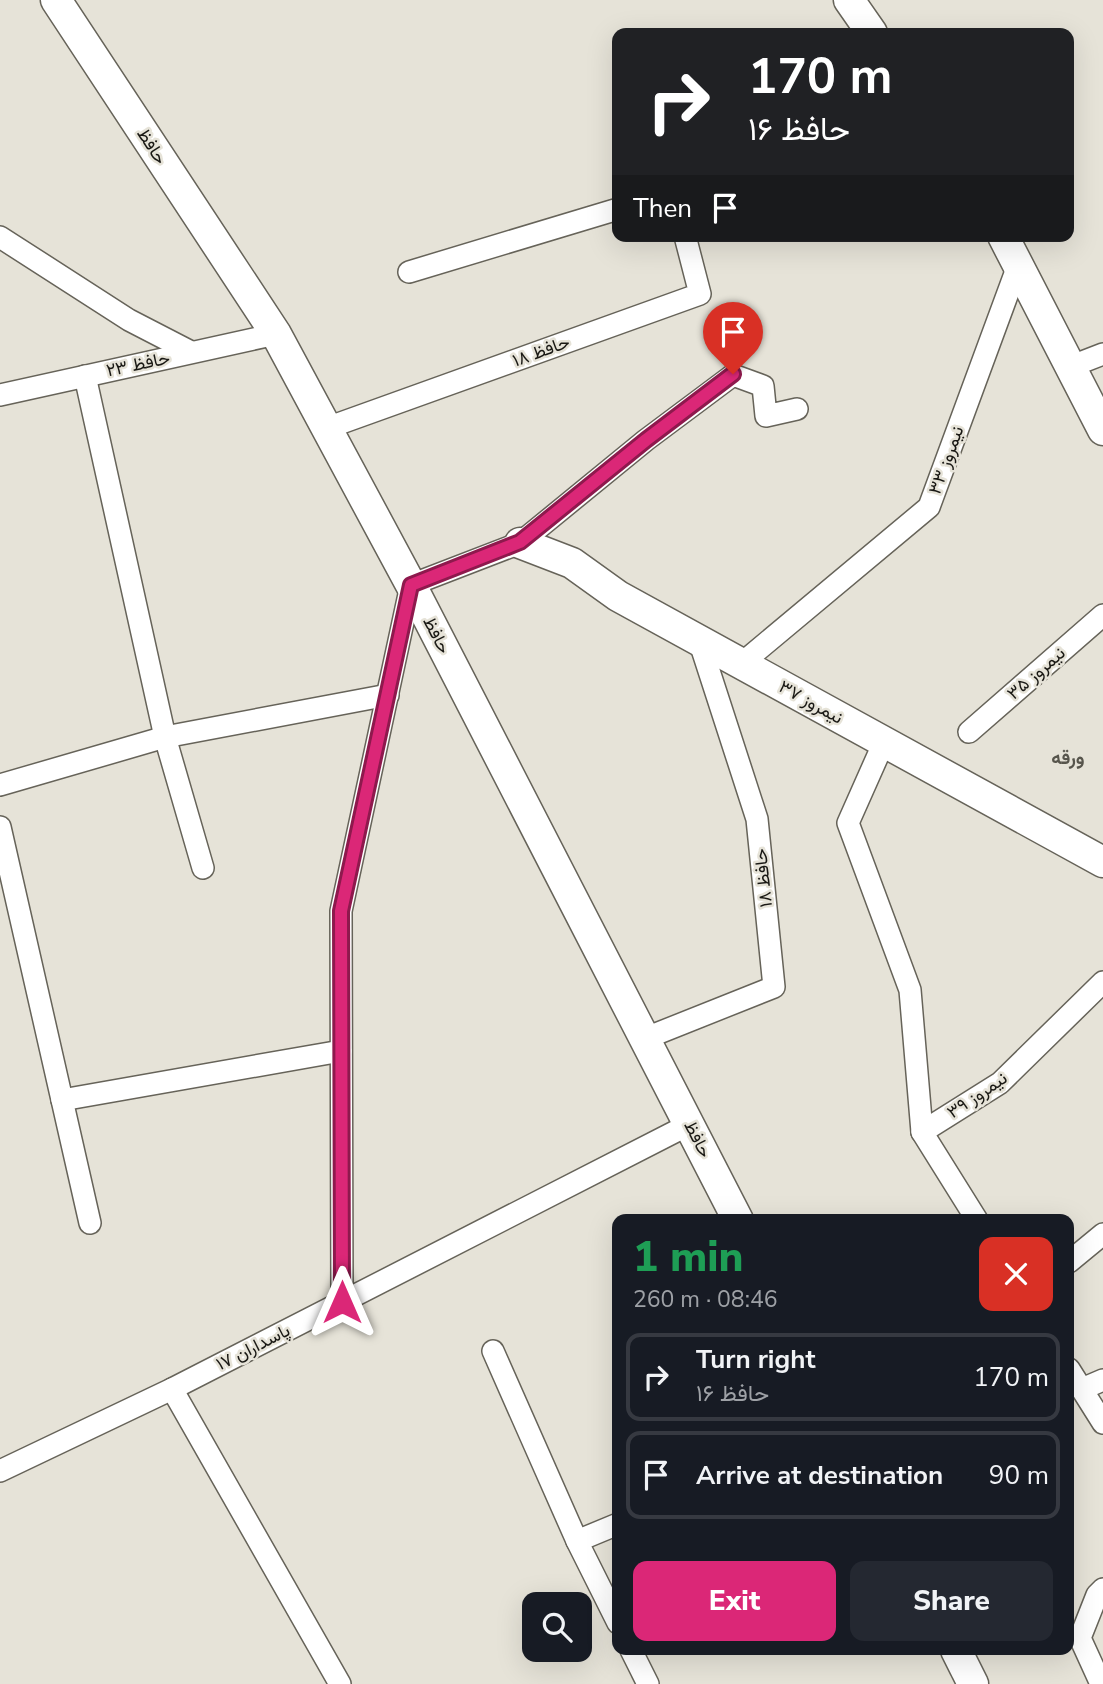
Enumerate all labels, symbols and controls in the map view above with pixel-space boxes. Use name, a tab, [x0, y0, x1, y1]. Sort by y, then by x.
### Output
text: 170 m	[748, 43, 892, 110]
icon: right	[633, 56, 724, 147]
text: حافظ ۱۶	[748, 108, 850, 151]
street label: حافظ	[131, 123, 173, 169]
icon: arrive	[706, 189, 744, 227]
text: Then	[633, 191, 692, 226]
pin	[703, 302, 763, 374]
icon: arrive	[714, 313, 752, 351]
street label: حافظ ۱۸	[509, 330, 573, 372]
street label: حافظ ۲۳	[104, 346, 172, 382]
street label: نیمروز ۳۳	[923, 422, 969, 498]
street label: حافظ	[418, 612, 456, 658]
street label: نیمروز ۳۵	[1002, 641, 1070, 705]
street label: نیمروز ۳۷	[775, 675, 847, 729]
district label: ورقه	[1051, 745, 1085, 771]
street label: حافظ ۱۸	[748, 847, 778, 909]
street label: نیمروز ۳۹	[942, 1066, 1012, 1124]
street label: حافظ	[679, 1116, 717, 1162]
text: 1 min	[633, 1229, 743, 1286]
button: close	[979, 1237, 1053, 1311]
position arrow	[305, 1265, 379, 1339]
text: 260 m · 08:46	[633, 1284, 778, 1315]
street label: پاسداران ۱۷	[212, 1318, 294, 1376]
text: Turn right	[696, 1342, 815, 1377]
icon: right	[637, 1358, 675, 1396]
text: 170 m	[973, 1360, 1049, 1395]
text: حافظ ۱۶	[696, 1378, 769, 1409]
icon: arrive	[637, 1456, 675, 1494]
text: Arrive at destination	[696, 1458, 943, 1493]
text: 90 m	[989, 1458, 1049, 1493]
button: Exit	[633, 1561, 836, 1641]
button: Share	[850, 1561, 1053, 1641]
map controls	[522, 1592, 592, 1662]
button: search	[522, 1592, 592, 1662]

